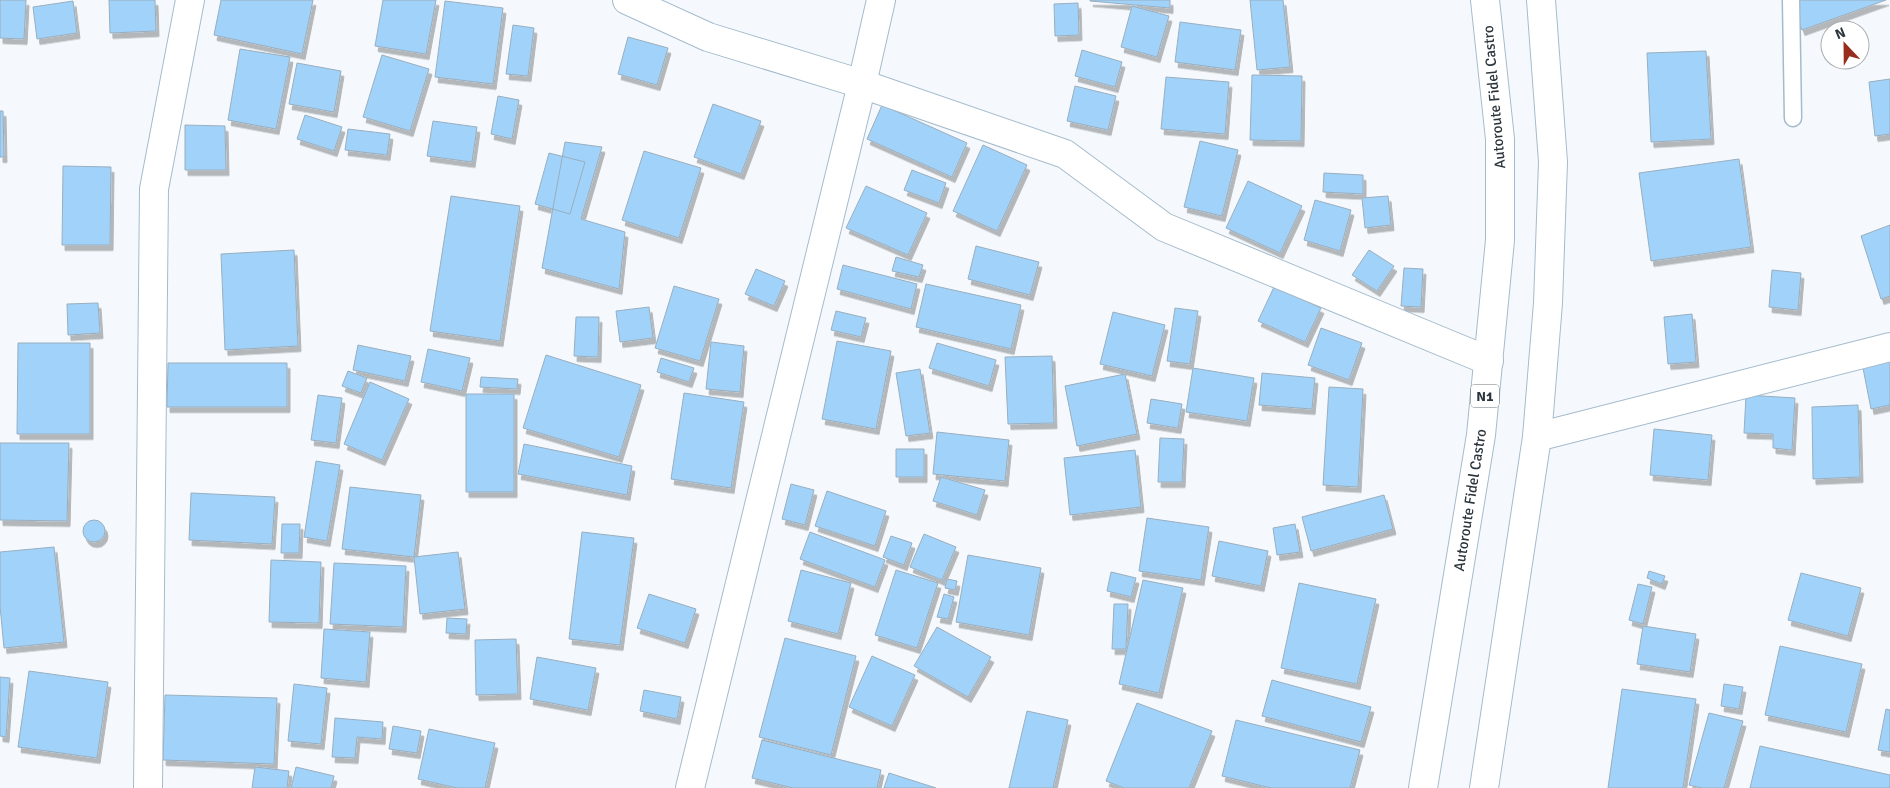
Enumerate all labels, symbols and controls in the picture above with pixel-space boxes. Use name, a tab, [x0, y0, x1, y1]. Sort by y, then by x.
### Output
north arrow	[1820, 20, 1870, 70]
street label: Autoroute Fidel Castro	[1479, 24, 1509, 169]
text: N	[1833, 24, 1848, 43]
road number: N1	[1471, 384, 1499, 408]
street label: Autoroute Fidel Castro	[1450, 427, 1490, 572]

